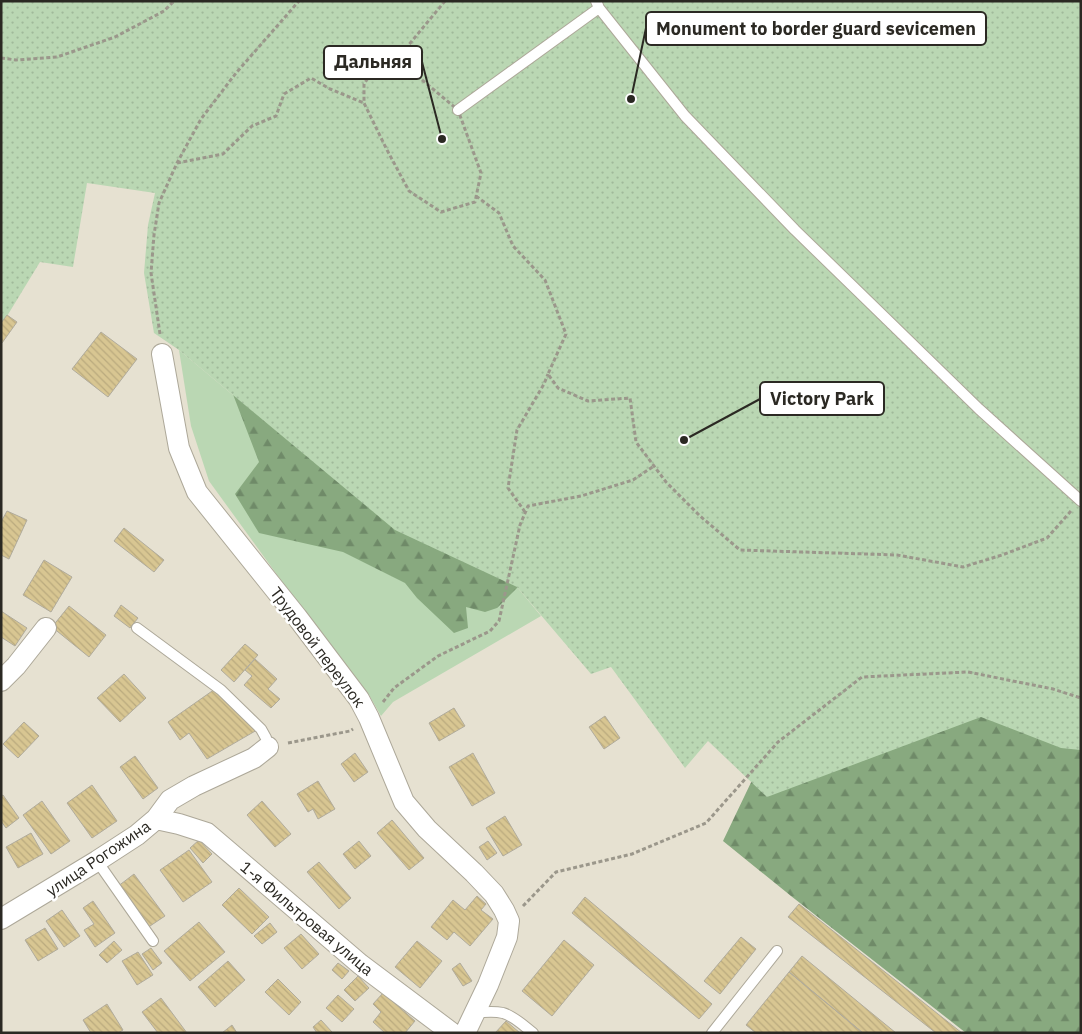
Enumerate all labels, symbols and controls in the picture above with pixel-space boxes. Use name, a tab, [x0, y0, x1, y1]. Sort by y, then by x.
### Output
callout: Monument to border guard sevicemen	[646, 12, 986, 45]
text: Monument to border guard sevicemen	[656, 17, 976, 40]
callout: Дальняя	[324, 46, 422, 79]
text: Дальняя	[334, 50, 412, 73]
callout: Victory Park	[760, 382, 884, 415]
text: Victory Park	[770, 387, 875, 410]
street label: Трудовой переулок	[266, 583, 370, 711]
street label: улица Рогожина	[42, 815, 154, 900]
street label: 1-я Фильтровая улица	[236, 856, 378, 980]

